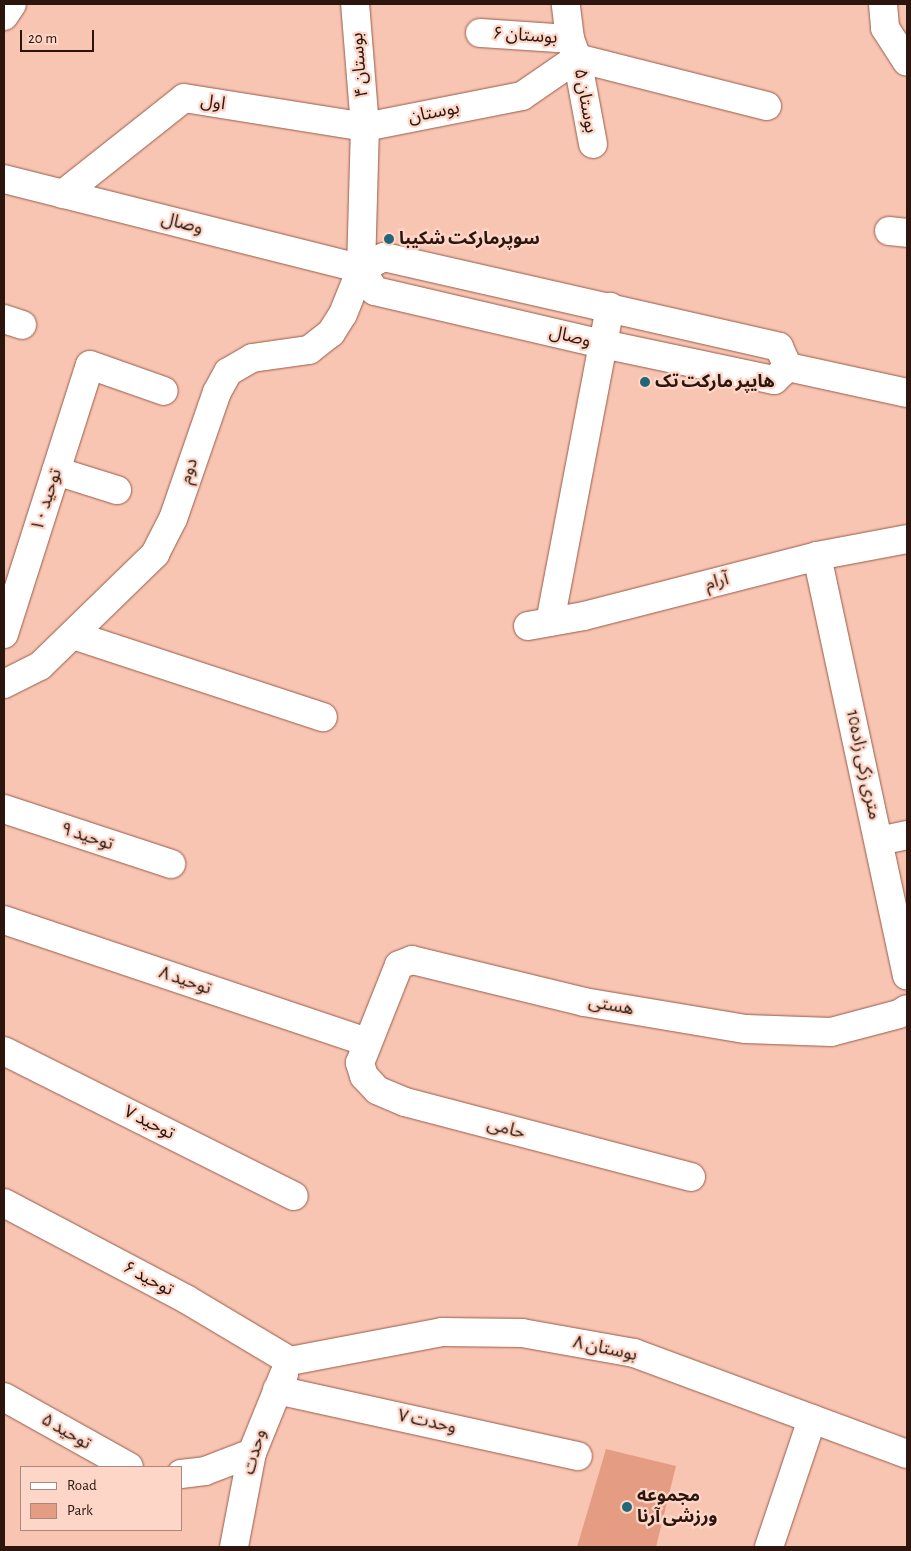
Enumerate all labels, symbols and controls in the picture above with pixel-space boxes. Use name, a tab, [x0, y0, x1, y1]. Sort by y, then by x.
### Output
scale bar	[22, 20, 96, 52]
street label: بوستان ۶	[492, 23, 558, 49]
text: 20 m	[28, 31, 57, 46]
street label: بوستان ۴	[346, 32, 374, 98]
street label: بوستان ۵	[569, 67, 601, 135]
street label: اول	[199, 90, 227, 116]
street label: بوستان	[407, 97, 461, 129]
street label: وصال	[159, 208, 205, 240]
place label: سوپرمارکت شکیبا	[399, 228, 540, 250]
marker: سوپرمارکت شکیبا	[383, 233, 395, 245]
street label: وصال	[547, 322, 593, 352]
place label: هایپر مارکت تک	[655, 371, 775, 393]
marker: هایپر مارکت تک	[639, 376, 651, 388]
street label: دوم	[175, 456, 203, 486]
street label: توحید ۱۰	[27, 466, 67, 534]
street label: آرام	[703, 569, 731, 595]
street label: 10متری زکی زاده	[841, 708, 885, 822]
street label: توحید ۹	[58, 818, 116, 856]
street label: توحید ۸	[156, 962, 214, 1000]
street label: هستی	[587, 991, 635, 1021]
street label: توحید ۷	[120, 1101, 178, 1145]
street label: حامی	[485, 1114, 527, 1144]
street label: توحید ۶	[119, 1257, 177, 1301]
street label: بوستان ۸	[571, 1332, 639, 1366]
street label: وحدت ۷	[396, 1405, 458, 1439]
street label: توحید ۵	[37, 1409, 95, 1455]
street label: وحدت	[239, 1427, 271, 1477]
legend	[20, 1466, 182, 1531]
text: Road	[67, 1478, 97, 1493]
place label: مجموعه ورزشی آرنا	[637, 1486, 717, 1528]
marker: مجموعه ورزشی آرنا	[621, 1501, 633, 1513]
text: Park	[67, 1503, 93, 1518]

